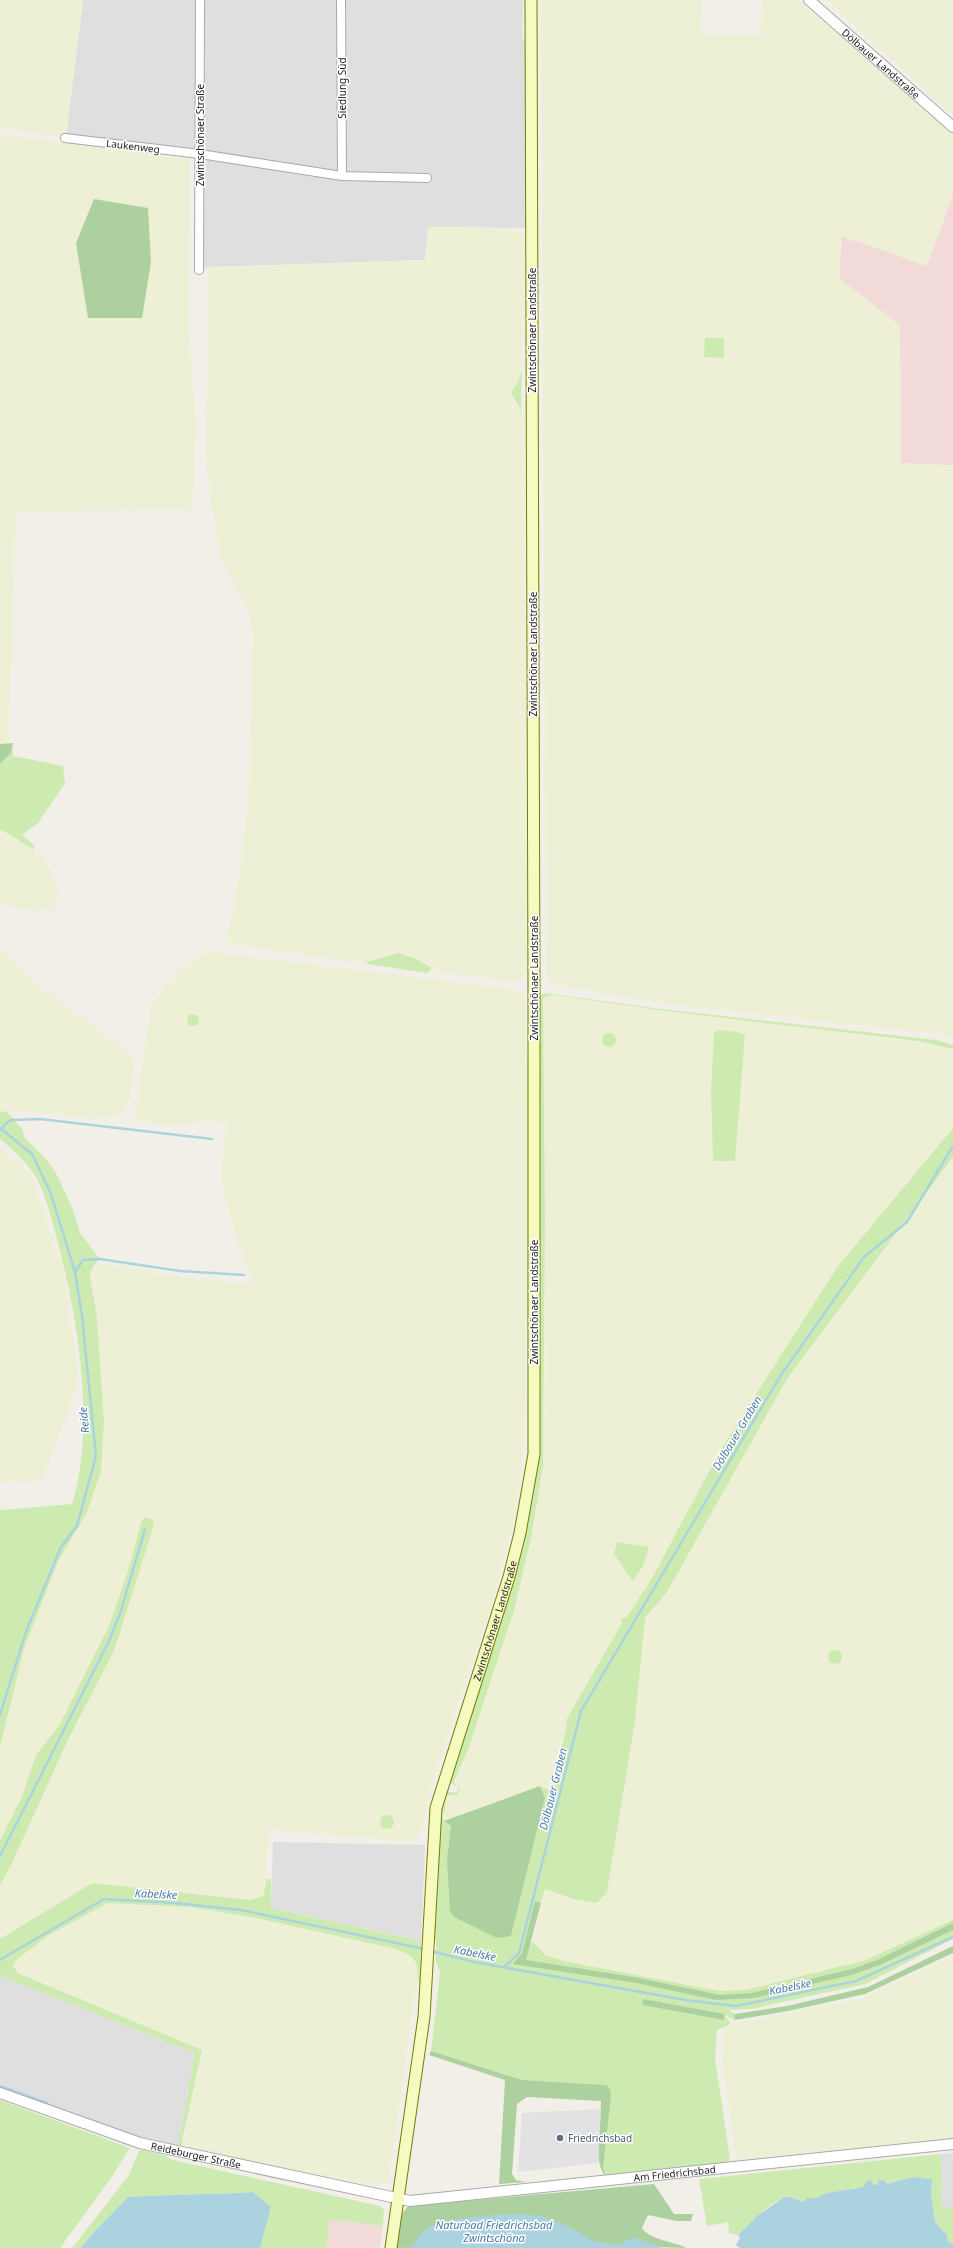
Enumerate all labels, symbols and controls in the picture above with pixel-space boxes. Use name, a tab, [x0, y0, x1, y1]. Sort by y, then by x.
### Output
street label: Dölbauer Landstraße	[839, 25, 923, 102]
street label: Siedlung Süd	[335, 57, 349, 119]
street label: Zwintschönaer Straße	[193, 83, 207, 186]
street label: Laukenweg	[105, 136, 161, 156]
street label: Zwintschönaer Landstraße	[525, 267, 539, 393]
street label: Zwintschönaer Landstraße	[526, 591, 540, 717]
street label: Zwintschönaer Landstraße	[527, 915, 541, 1041]
street label: Zwintschönaer Landstraße	[527, 1239, 541, 1365]
water label: Dölbauer Graben	[708, 1393, 765, 1473]
water label: Reide	[75, 1406, 92, 1434]
street label: Zwintschönaer Landstraße	[470, 1559, 520, 1683]
water label: Dölbauer Graben	[535, 1746, 570, 1832]
water label: Kabelske	[134, 1885, 178, 1902]
water label: Kabelske	[453, 1941, 498, 1964]
water label: Kabelske	[768, 1975, 813, 1998]
place label: Friedrichsbad	[568, 2131, 632, 2145]
marker: Friedrichsbad	[555, 2133, 565, 2143]
street label: Reideburger Straße	[150, 2139, 243, 2172]
street label: Am Friedrichsbad	[633, 2162, 717, 2184]
water label: Naturbad Friedrichsbad Zwintschöna	[436, 2217, 553, 2245]

